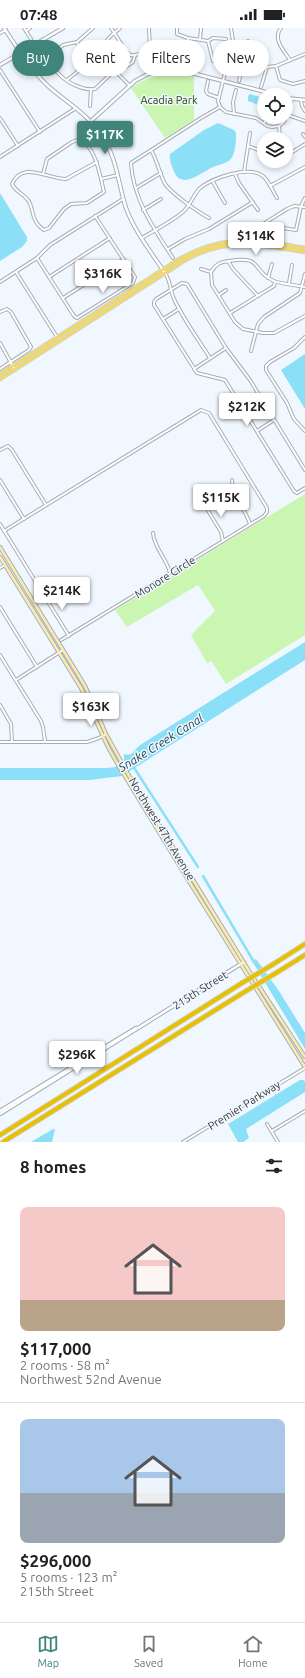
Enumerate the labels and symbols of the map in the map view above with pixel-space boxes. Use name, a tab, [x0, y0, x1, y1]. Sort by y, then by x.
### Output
park label: Acadia Park	[140, 94, 198, 106]
pin: $117K	[77, 121, 133, 155]
pin: $114K	[228, 222, 284, 256]
pin: $316K	[75, 260, 131, 294]
pin: $212K	[219, 393, 275, 427]
pin: $115K	[193, 484, 249, 518]
street label: Monore Circle	[133, 554, 197, 600]
pin: $214K	[34, 577, 90, 611]
pin: $163K	[63, 693, 119, 727]
water label: Snake Creek Canal	[115, 711, 206, 774]
street label: Northwest 47th Avenue	[127, 775, 197, 883]
street label: 215th Street	[170, 968, 230, 1012]
pin: $296K	[49, 1041, 105, 1075]
street label: Premier Parkway	[206, 1078, 283, 1132]

